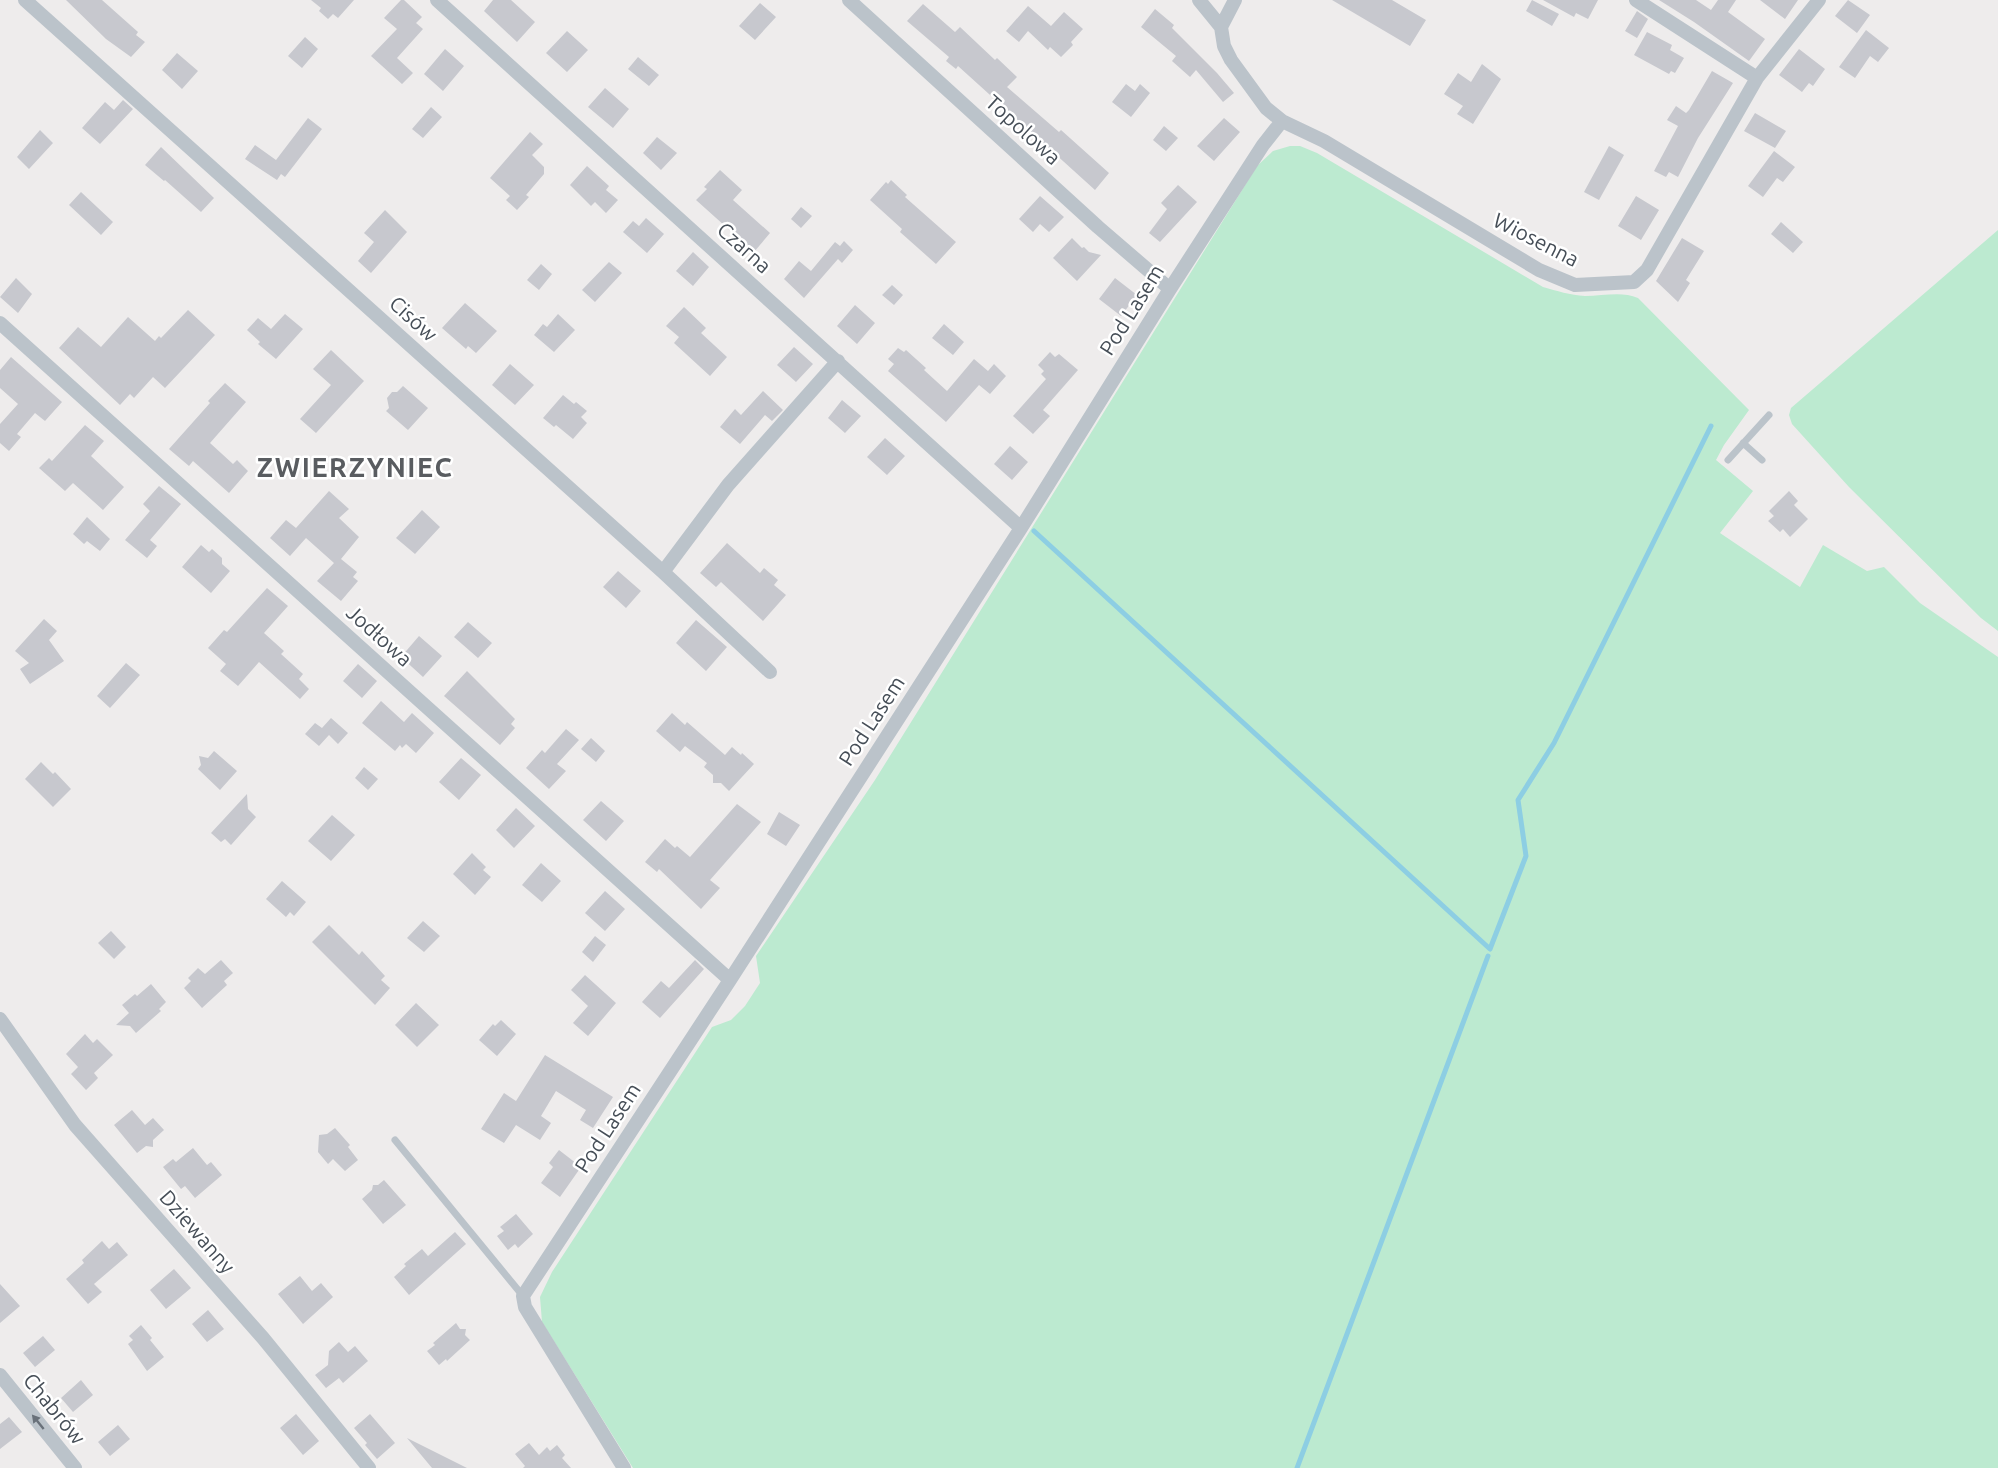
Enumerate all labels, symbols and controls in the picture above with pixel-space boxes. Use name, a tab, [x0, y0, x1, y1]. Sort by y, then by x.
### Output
street label: Topolowa	[981, 89, 1066, 169]
street label: Wiosenna	[1490, 207, 1583, 271]
street label: Czarna	[713, 217, 777, 278]
street label: Pod Lasem	[1094, 260, 1168, 359]
street label: Cisów	[385, 291, 442, 346]
district label: ZWIERZYNIEC	[257, 452, 453, 482]
street label: Jodłowa	[342, 600, 417, 671]
street label: Pod Lasem	[833, 671, 909, 770]
street label: Pod Lasem	[569, 1078, 645, 1177]
street label: Dziewanny	[155, 1185, 240, 1278]
street label: Chabrów	[19, 1368, 91, 1449]
one-way arrow	[32, 1415, 45, 1430]

